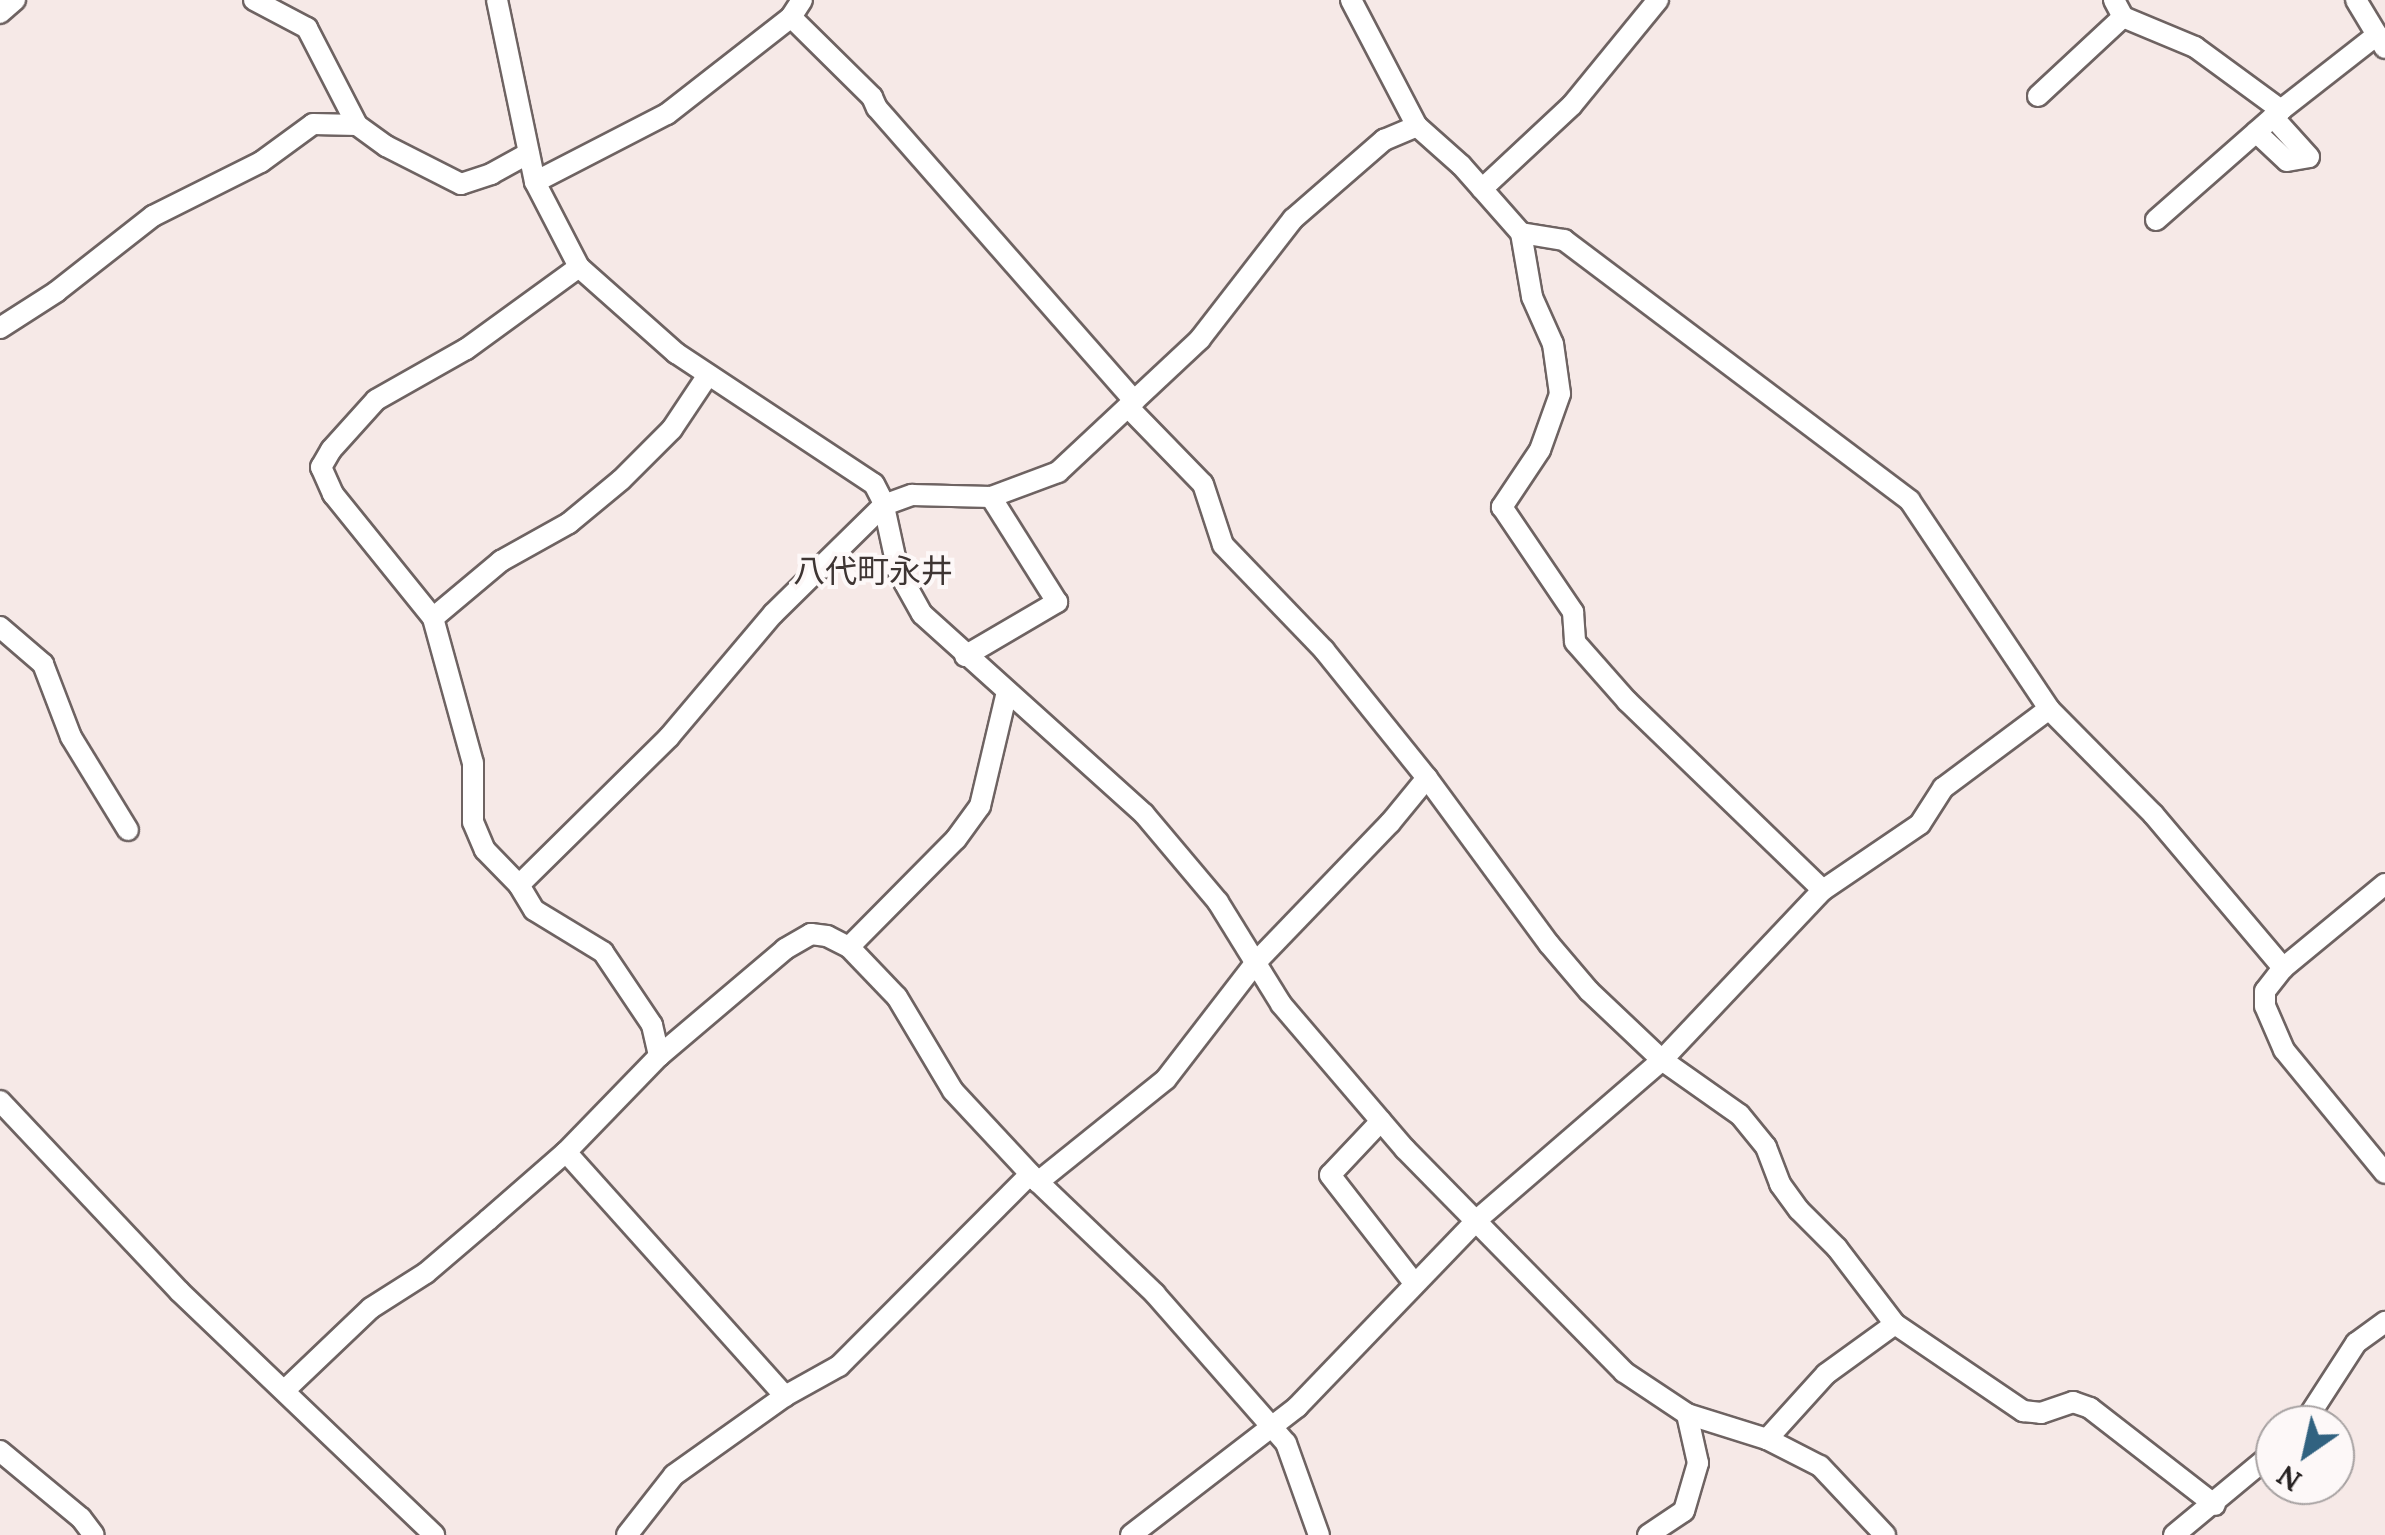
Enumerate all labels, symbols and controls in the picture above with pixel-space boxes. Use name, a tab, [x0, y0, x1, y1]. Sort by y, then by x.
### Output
district label: 八代町永井	[793, 552, 953, 590]
north arrow	[2255, 1405, 2355, 1505]
text: N	[2270, 1457, 2308, 1499]

